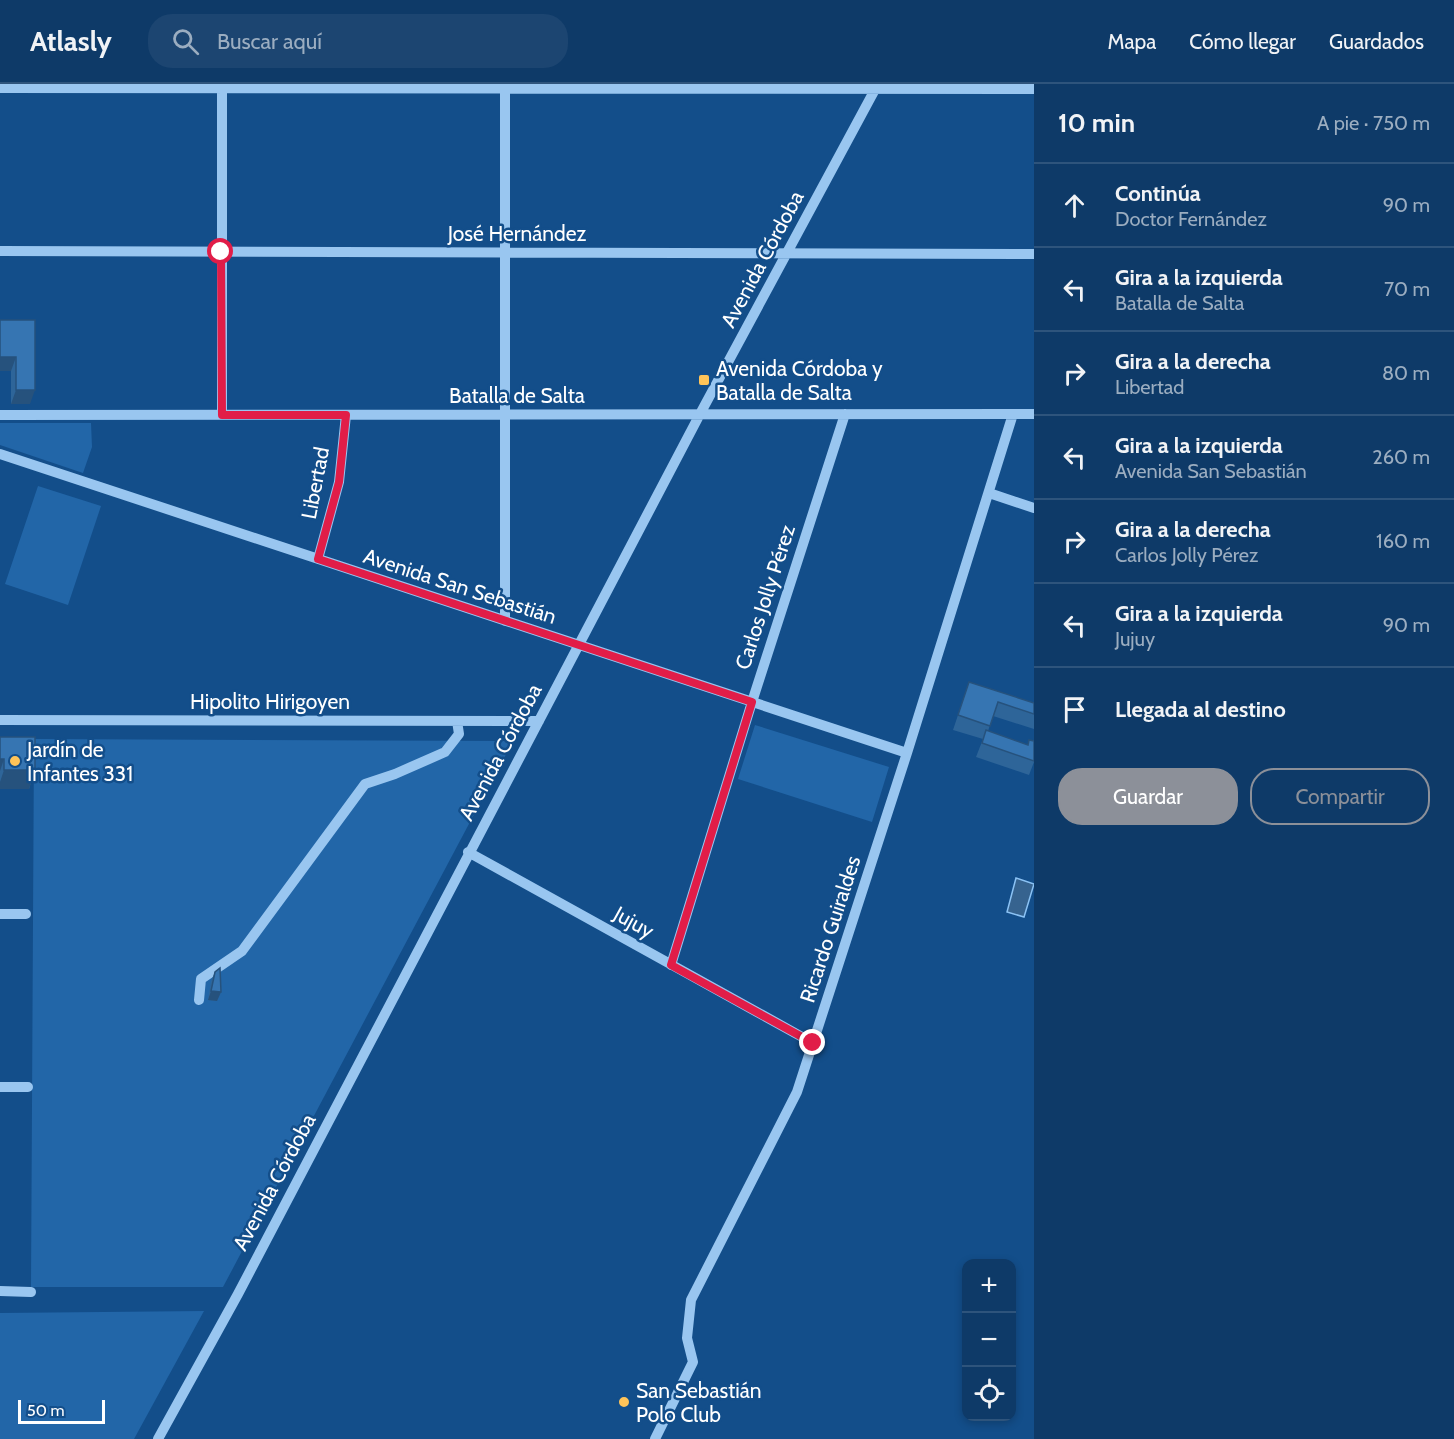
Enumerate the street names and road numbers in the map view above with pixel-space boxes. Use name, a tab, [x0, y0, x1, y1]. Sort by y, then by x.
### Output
street label: Avenida Córdoba	[715, 186, 809, 332]
street label: José Hernández	[447, 221, 586, 246]
street label: Batalla de Salta	[449, 383, 585, 408]
street label: Libertad	[296, 445, 334, 521]
street label: Carlos Jolly Pérez	[730, 521, 800, 673]
street label: Avenida San Sebastián	[360, 543, 560, 629]
street label: Avenida Córdoba	[453, 679, 547, 825]
street label: Hipolito Hirigoyen	[190, 689, 350, 714]
street label: Ricardo Guiraldes	[794, 852, 866, 1006]
street label: Jujuy	[608, 900, 659, 944]
street label: Avenida Córdoba	[227, 1109, 321, 1255]

